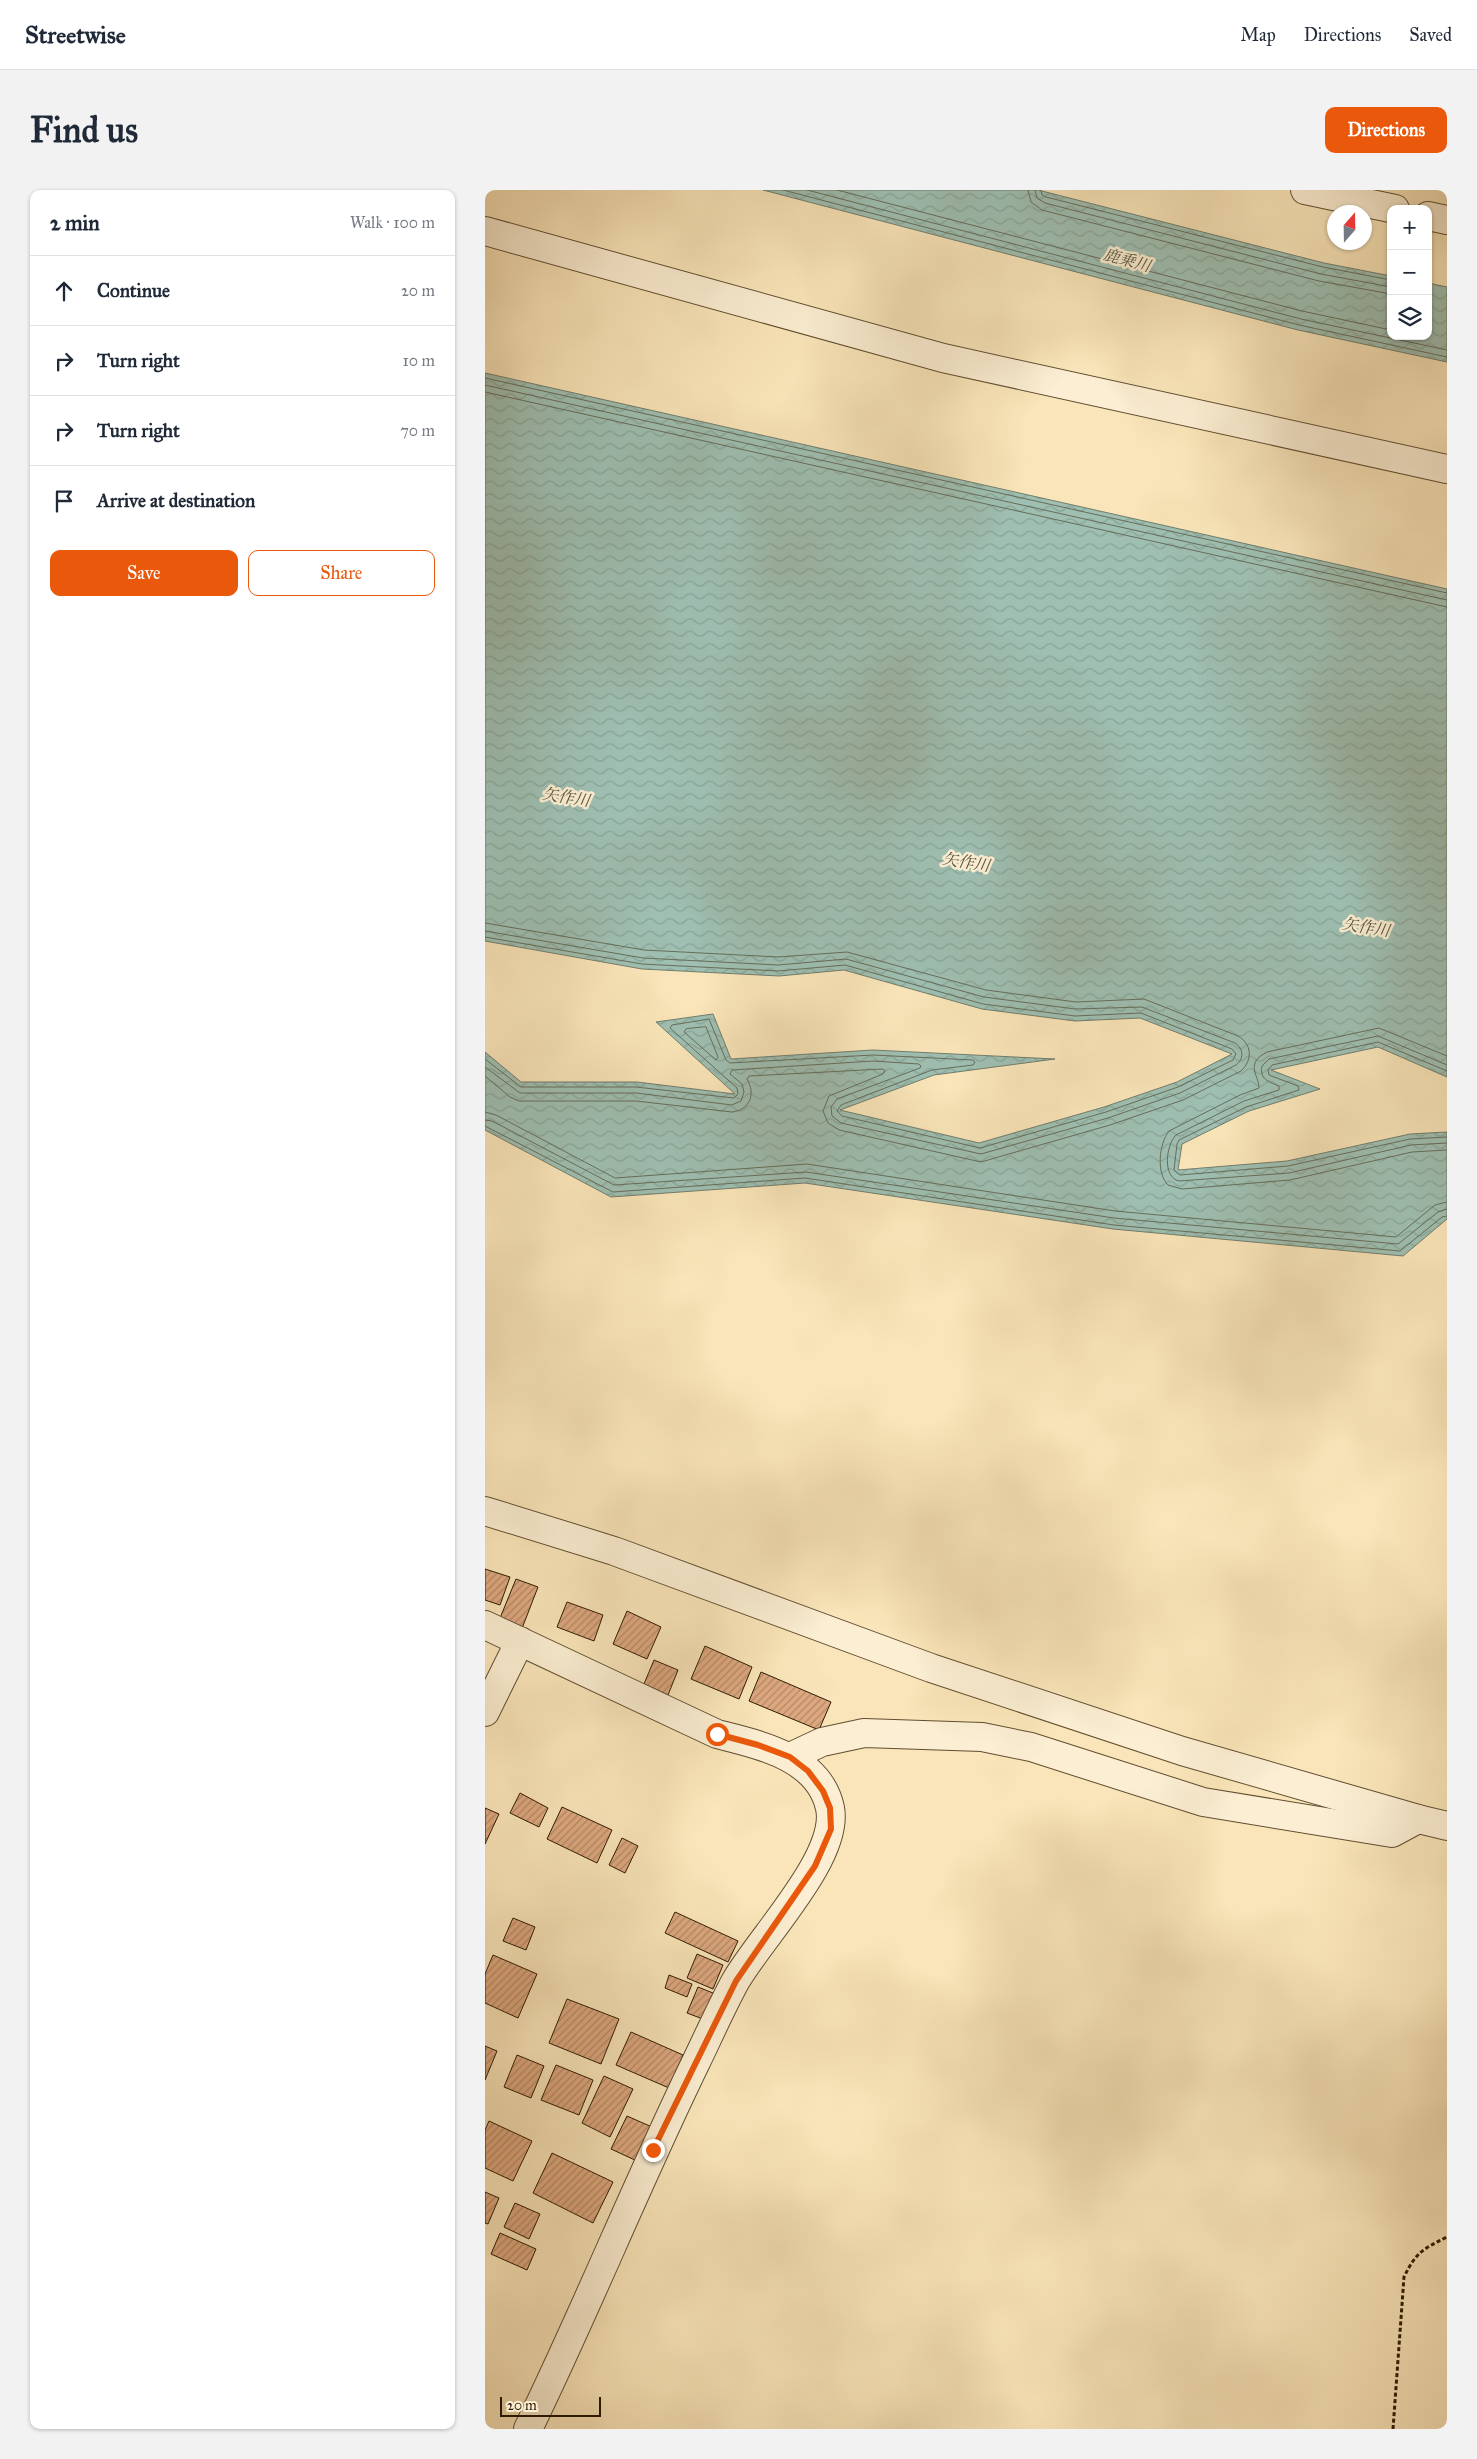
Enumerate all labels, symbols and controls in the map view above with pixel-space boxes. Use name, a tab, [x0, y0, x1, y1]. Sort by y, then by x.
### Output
text: Streetwise	[25, 20, 126, 50]
text: Map	[1240, 24, 1276, 46]
text: Directions	[1304, 24, 1381, 46]
text: Saved	[1409, 24, 1452, 46]
button: Directions	[1325, 107, 1447, 153]
text: Find us	[30, 109, 138, 152]
north arrow	[1327, 205, 1372, 250]
map controls	[1387, 205, 1432, 340]
button: +	[1387, 205, 1432, 250]
text: 2 min	[50, 210, 100, 236]
text: Walk · 100 m	[350, 213, 435, 232]
water label: 鹿乗川	[1101, 245, 1155, 276]
button: −	[1387, 250, 1432, 295]
icon: ahead	[50, 277, 78, 305]
text: Continue	[97, 279, 170, 302]
text: 20 m	[401, 281, 435, 300]
button: layers	[1387, 295, 1432, 340]
icon: right	[50, 347, 78, 375]
text: Turn right	[97, 349, 180, 372]
text: 10 m	[403, 351, 435, 370]
icon: right	[50, 417, 78, 445]
text: Turn right	[97, 419, 180, 442]
text: 70 m	[400, 421, 435, 440]
icon: arrive	[50, 487, 78, 515]
text: Arrive at destination	[97, 489, 255, 512]
button: Save	[50, 550, 238, 596]
button: Share	[248, 550, 435, 596]
water label: 矢作川	[541, 784, 593, 810]
water label: 矢作川	[941, 849, 993, 875]
water label: 矢作川	[1341, 914, 1393, 940]
route start	[706, 1723, 729, 1746]
route end	[642, 2139, 665, 2162]
scale bar	[500, 2394, 601, 2417]
text: 20 m	[507, 2397, 537, 2414]

